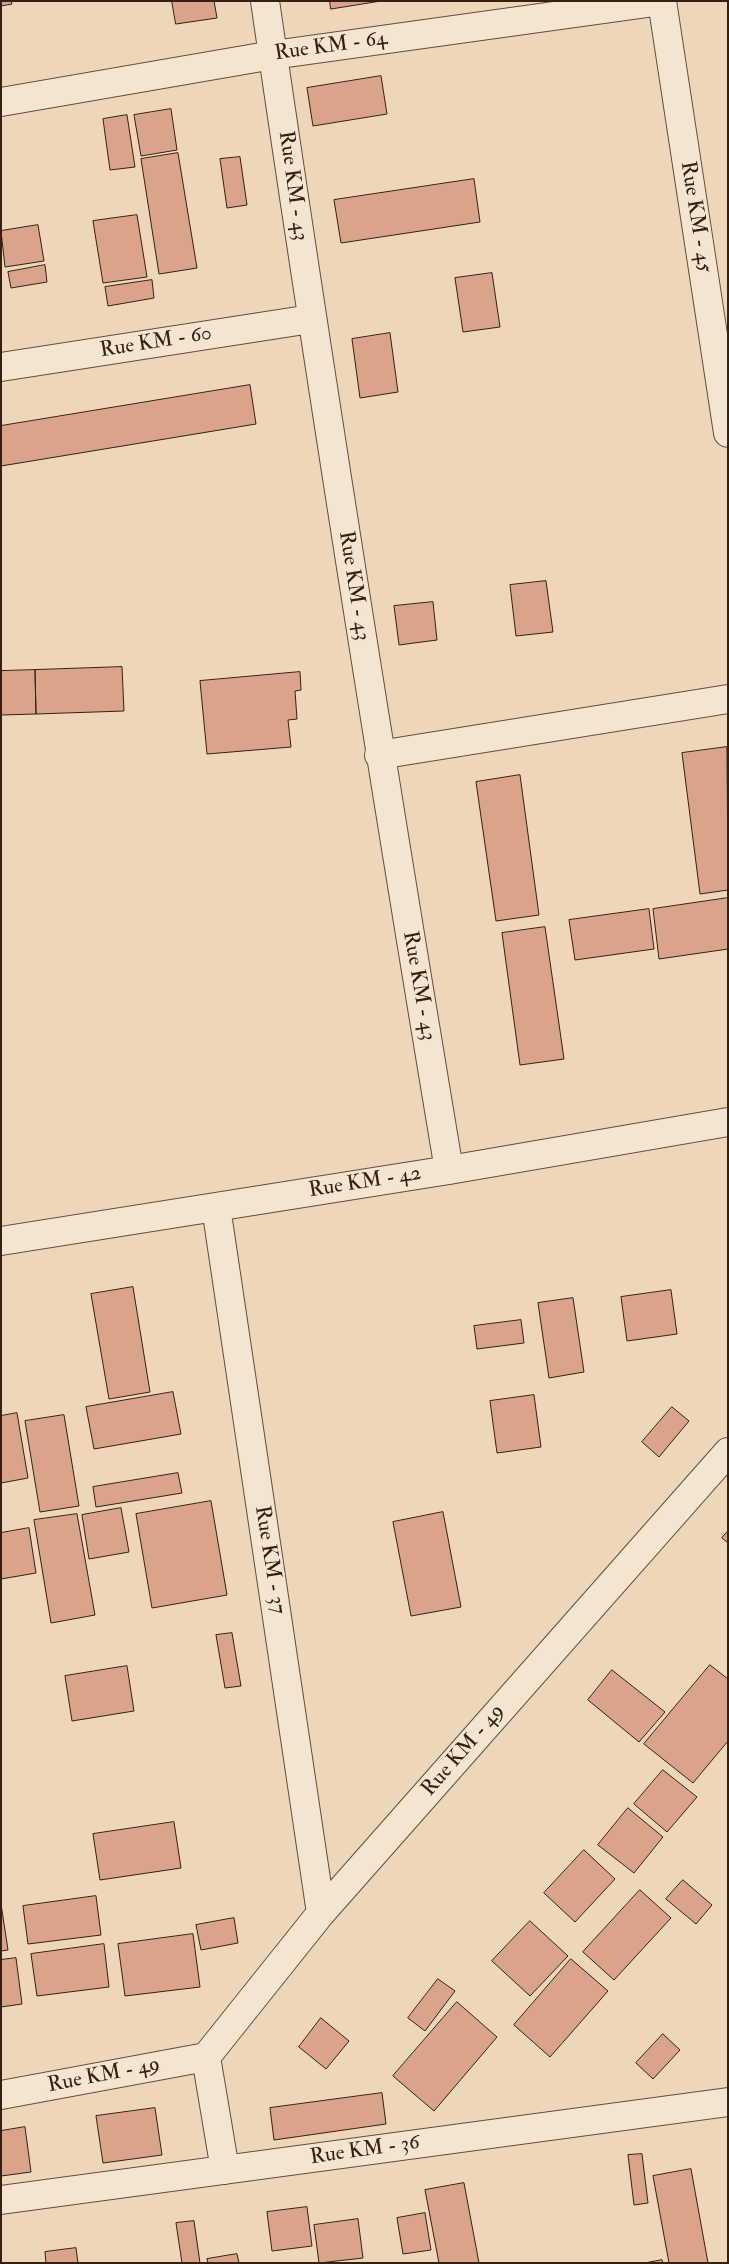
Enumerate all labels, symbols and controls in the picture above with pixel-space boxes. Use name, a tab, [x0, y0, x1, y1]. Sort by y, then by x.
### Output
street label: Rue KM - 64	[273, 27, 389, 67]
street label: Rue KM - 43	[272, 129, 312, 243]
street label: Rue KM - 45	[674, 160, 716, 274]
street label: Rue KM - 60	[98, 322, 214, 364]
street label: Rue KM - 43	[332, 529, 374, 643]
street label: Rue KM - 43	[396, 929, 440, 1043]
street label: Rue KM - 42	[307, 1162, 423, 1204]
street label: Rue KM - 37	[248, 1504, 290, 1616]
street label: Rue KM - 49	[417, 1700, 511, 1802]
street label: Rue KM - 49	[46, 2053, 162, 2099]
street label: Rue KM - 36	[309, 2131, 421, 2171]

